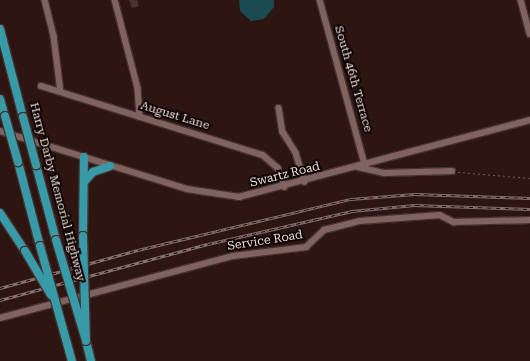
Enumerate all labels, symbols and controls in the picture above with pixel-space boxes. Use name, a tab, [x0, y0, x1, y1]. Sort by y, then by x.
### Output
street label: South 46th Terrace	[331, 24, 375, 134]
street label: August Lane	[139, 99, 211, 133]
street label: Harry Darby Memorial Highway	[26, 101, 88, 283]
street label: Swartz Road	[249, 159, 321, 191]
street label: Service Road	[226, 228, 304, 254]

